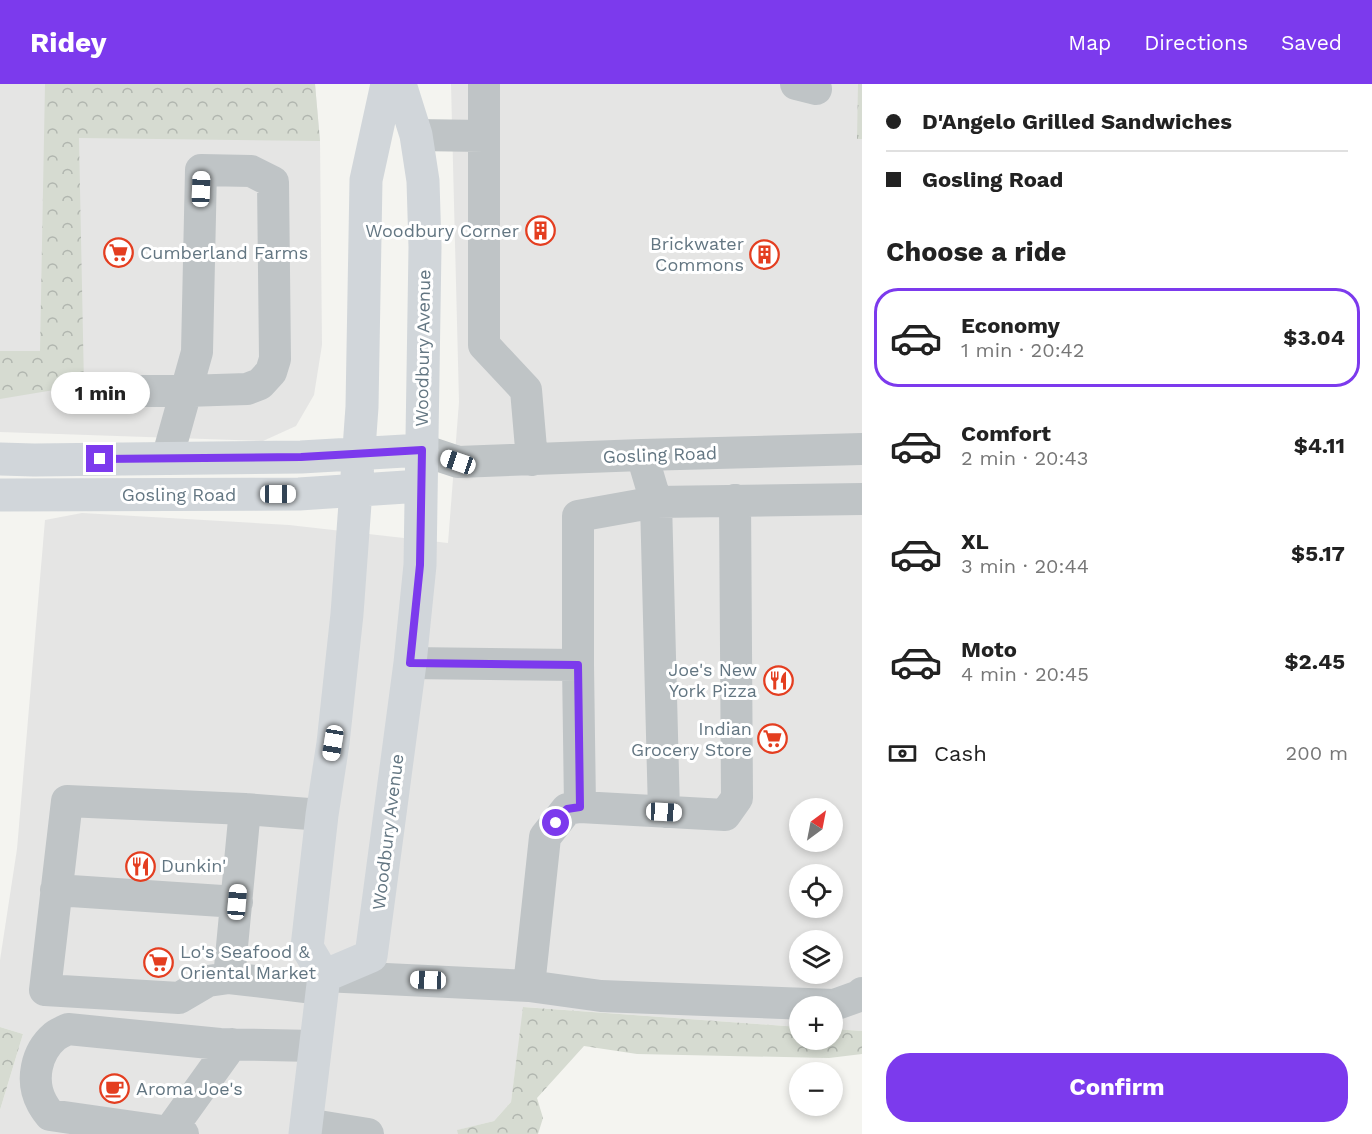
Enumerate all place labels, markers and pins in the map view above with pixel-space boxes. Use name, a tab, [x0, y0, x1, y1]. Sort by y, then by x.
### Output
building icon: Woodbury Corner	[524, 215, 556, 247]
place label: Woodbury Corner	[365, 220, 519, 241]
place label: Brickwater Commons	[650, 233, 744, 275]
supermarket icon: Cumberland Farms	[103, 237, 135, 269]
building icon: Brickwater Commons	[749, 238, 781, 270]
place label: Cumberland Farms	[140, 242, 308, 263]
place label: Joe's New York Pizza	[668, 659, 757, 701]
restaurant icon: Joe's New York Pizza	[762, 664, 794, 696]
place label: Indian Grocery Store	[631, 718, 752, 760]
supermarket icon: Indian Grocery Store	[757, 723, 789, 755]
restaurant icon: Dunkin'	[124, 850, 156, 882]
place label: Dunkin'	[161, 855, 226, 876]
place label: Lo's Seafood & Oriental Market	[180, 941, 316, 983]
supermarket icon: Lo's Seafood & Oriental Market	[143, 946, 175, 978]
cafe icon: Aroma Joe's	[99, 1073, 131, 1105]
place label: Aroma Joe's	[136, 1078, 243, 1099]

